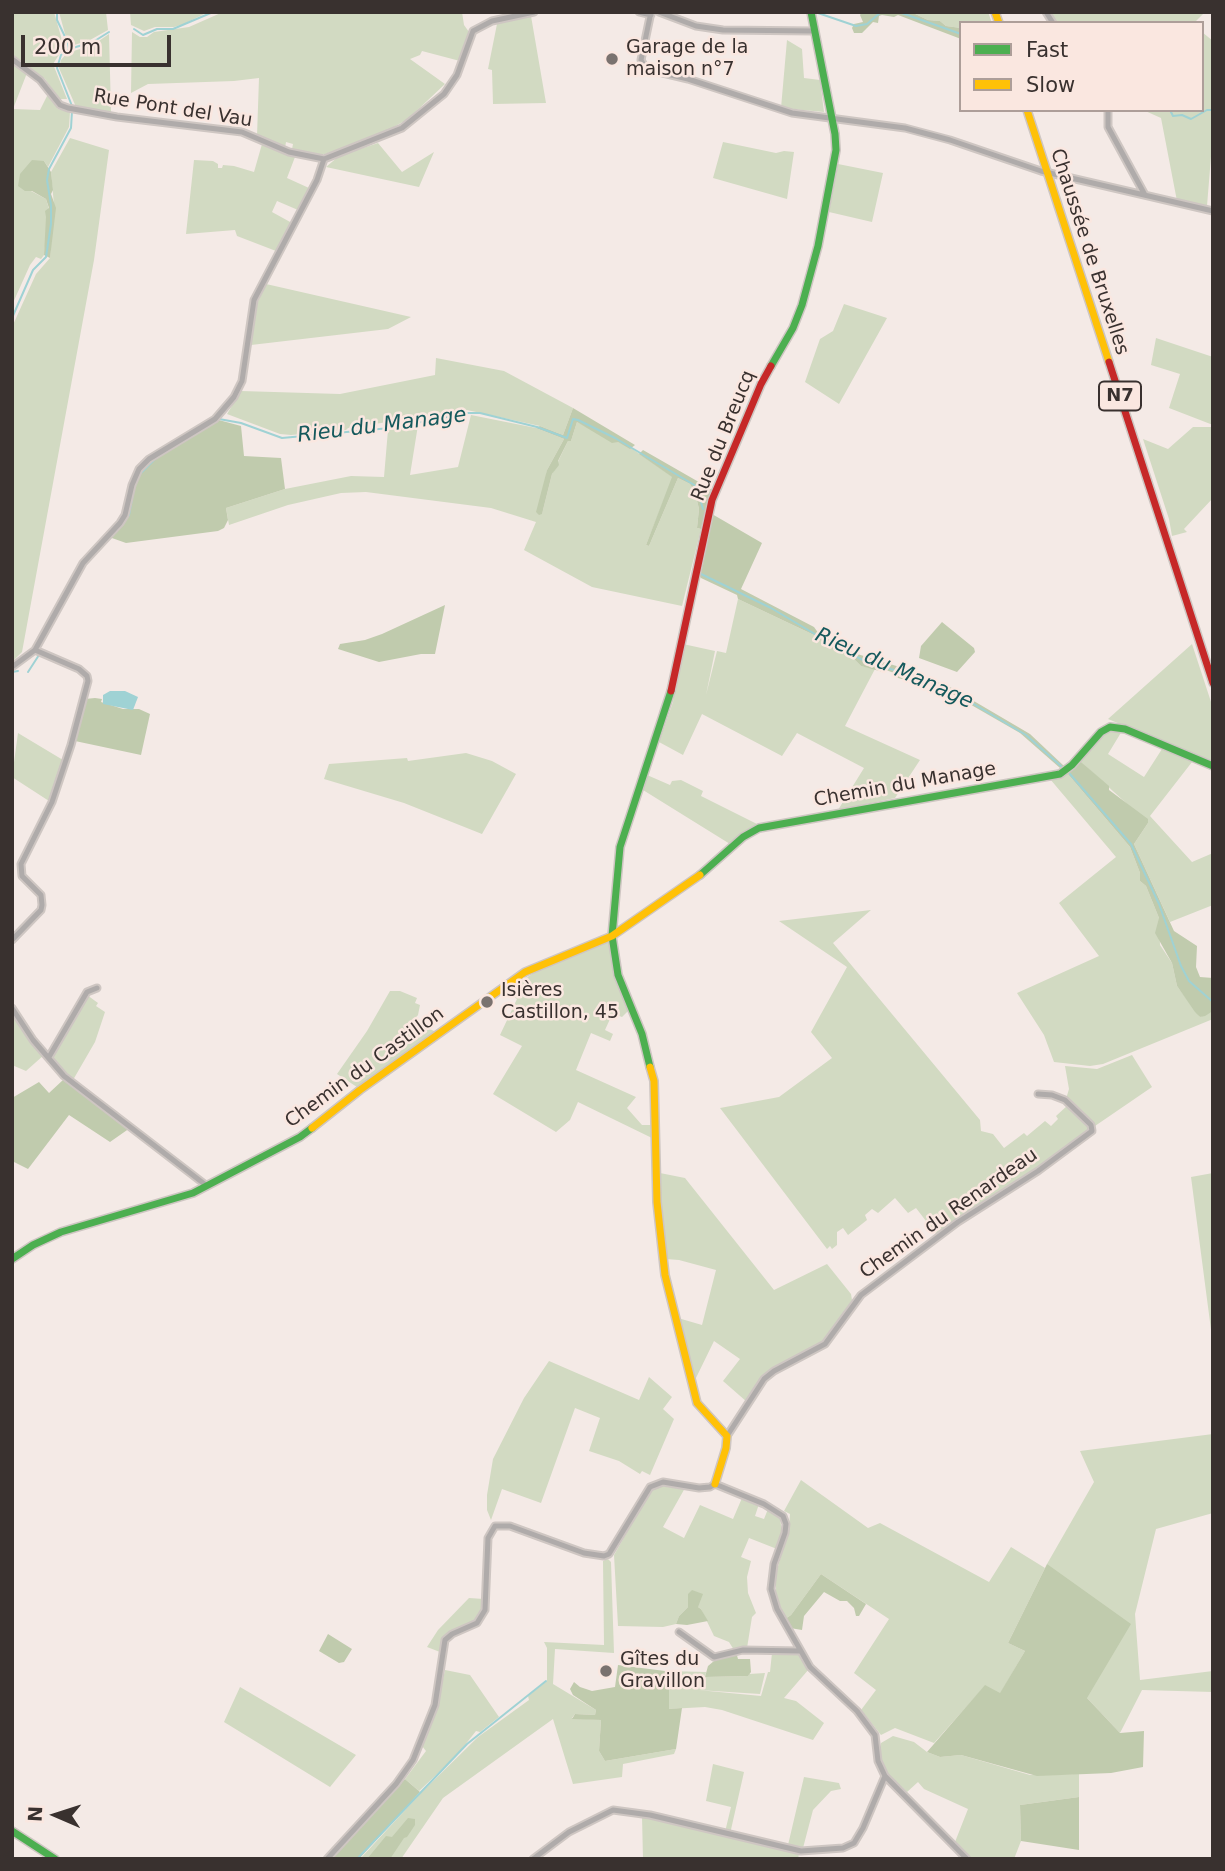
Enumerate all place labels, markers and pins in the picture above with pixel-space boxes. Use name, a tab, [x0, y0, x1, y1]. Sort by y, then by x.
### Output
place label: Garage de la maison n°7	[626, 37, 748, 81]
marker: Garage de la maison n°7	[604, 51, 620, 67]
place label: Isières Castillon, 45	[501, 980, 619, 1024]
marker: Isières Castillon, 45	[479, 994, 495, 1010]
place label: Gîtes du Gravillon	[620, 1649, 705, 1693]
marker: Gîtes du Gravillon	[598, 1663, 614, 1679]

